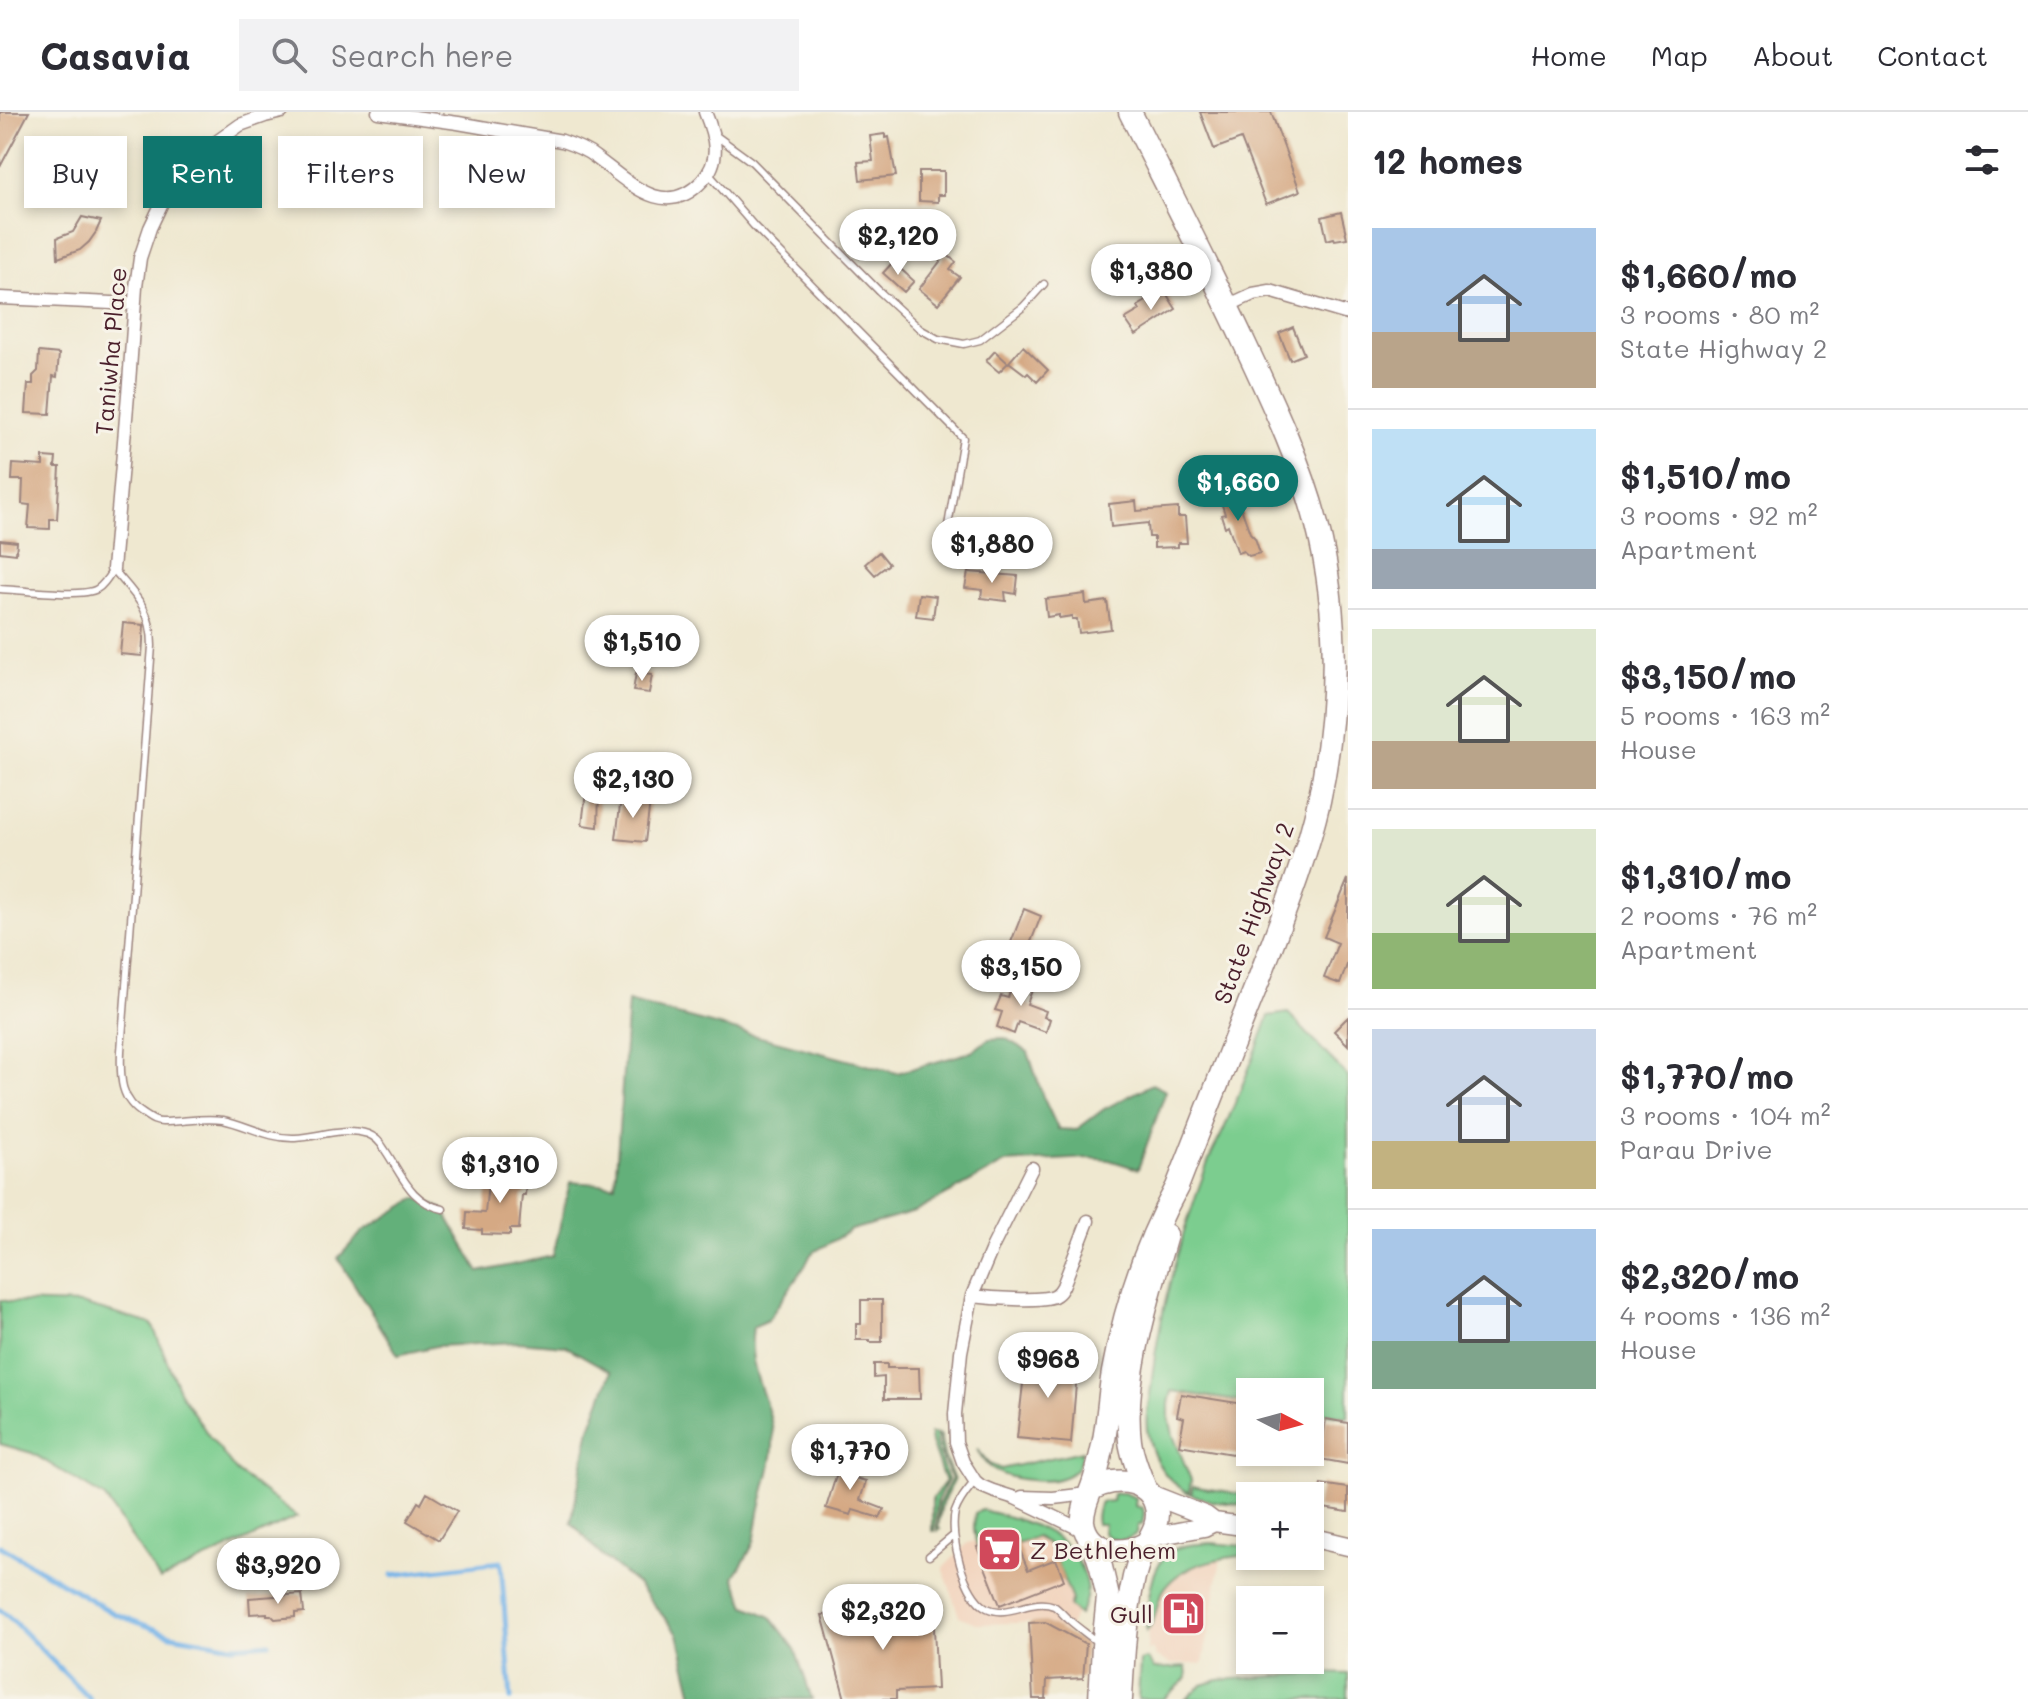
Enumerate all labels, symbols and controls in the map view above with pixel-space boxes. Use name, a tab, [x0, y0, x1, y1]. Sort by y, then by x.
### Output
search box	[239, 19, 799, 91]
text: Casavia	[40, 30, 191, 80]
icon: search	[267, 33, 311, 77]
text: Search here	[331, 35, 513, 75]
text: Home	[1531, 37, 1607, 73]
text: Map	[1651, 37, 1708, 73]
text: About	[1752, 37, 1833, 73]
text: Contact	[1877, 37, 1988, 73]
chip: Buy	[24, 136, 127, 208]
chip: Rent	[143, 136, 262, 208]
chip: Filters	[278, 136, 423, 208]
chip: New	[439, 136, 555, 208]
text: 12 homes	[1372, 138, 1523, 183]
icon: filters	[1960, 138, 2004, 182]
pin: $2,120	[833, 209, 963, 277]
text: $2,120	[857, 218, 939, 252]
pin: $1,380	[1086, 244, 1216, 312]
text: $1,660/mo	[1620, 252, 1797, 297]
text: $1,380	[1109, 253, 1193, 287]
icon: home	[1436, 260, 1532, 356]
street label: Taniwha Place	[87, 266, 133, 436]
text: 3 rooms · 80 m²	[1620, 297, 1819, 331]
text: State Highway 2	[1620, 331, 1827, 365]
text: $1,510/mo	[1620, 453, 1791, 498]
pin: $1,660	[1173, 455, 1303, 523]
icon: home	[1436, 461, 1532, 557]
text: $1,660	[1196, 464, 1280, 498]
text: 3 rooms · 92 m²	[1620, 498, 1818, 532]
pin: $1,880	[927, 517, 1057, 585]
text: $1,880	[950, 526, 1034, 560]
text: Apartment	[1620, 532, 1757, 566]
pin: $1,510	[577, 615, 707, 683]
text: $1,510	[603, 624, 682, 658]
text: $3,150/mo	[1620, 653, 1796, 698]
icon: home	[1436, 661, 1532, 757]
text: 5 rooms · 163 m²	[1620, 698, 1830, 732]
text: House	[1620, 732, 1697, 766]
pin: $2,130	[568, 752, 698, 820]
text: $2,130	[592, 761, 674, 795]
street label: State Highway 2	[1206, 818, 1300, 1008]
text: $1,310/mo	[1620, 853, 1791, 898]
icon: home	[1436, 861, 1532, 957]
text: 2 rooms · 76 m²	[1620, 898, 1817, 932]
text: Apartment	[1620, 932, 1757, 966]
pin: $3,150	[956, 940, 1086, 1008]
text: $3,150	[979, 949, 1063, 983]
text: $1,770/mo	[1620, 1053, 1794, 1098]
icon: home	[1436, 1061, 1532, 1157]
text: 3 rooms · 104 m²	[1620, 1098, 1831, 1132]
text: Parau Drive	[1620, 1132, 1773, 1166]
pin: $1,310	[435, 1137, 565, 1205]
text: $1,310	[460, 1146, 540, 1180]
text: $2,320/mo	[1620, 1253, 1799, 1298]
icon: home	[1436, 1261, 1532, 1357]
text: 4 rooms · 136 m²	[1620, 1298, 1830, 1332]
pin: $968	[1001, 1332, 1095, 1400]
text: House	[1620, 1332, 1697, 1366]
text: $968	[1016, 1341, 1080, 1375]
north arrow	[1236, 1378, 1324, 1466]
map controls	[1236, 1378, 1324, 1674]
pin: $1,770	[785, 1424, 915, 1492]
text: $1,770	[809, 1433, 891, 1467]
button: +	[1236, 1482, 1324, 1570]
supermarket icon: Z Bethlehem	[975, 1525, 1023, 1573]
place label: Z Bethlehem	[1030, 1534, 1176, 1565]
pin: $3,920	[213, 1538, 343, 1606]
text: $3,920	[235, 1547, 321, 1581]
pin: $2,320	[818, 1584, 948, 1652]
button: −	[1236, 1586, 1324, 1674]
fuel station icon: Gull	[1160, 1589, 1208, 1637]
text: $2,320	[840, 1593, 926, 1627]
place label: Gull	[1110, 1598, 1153, 1629]

